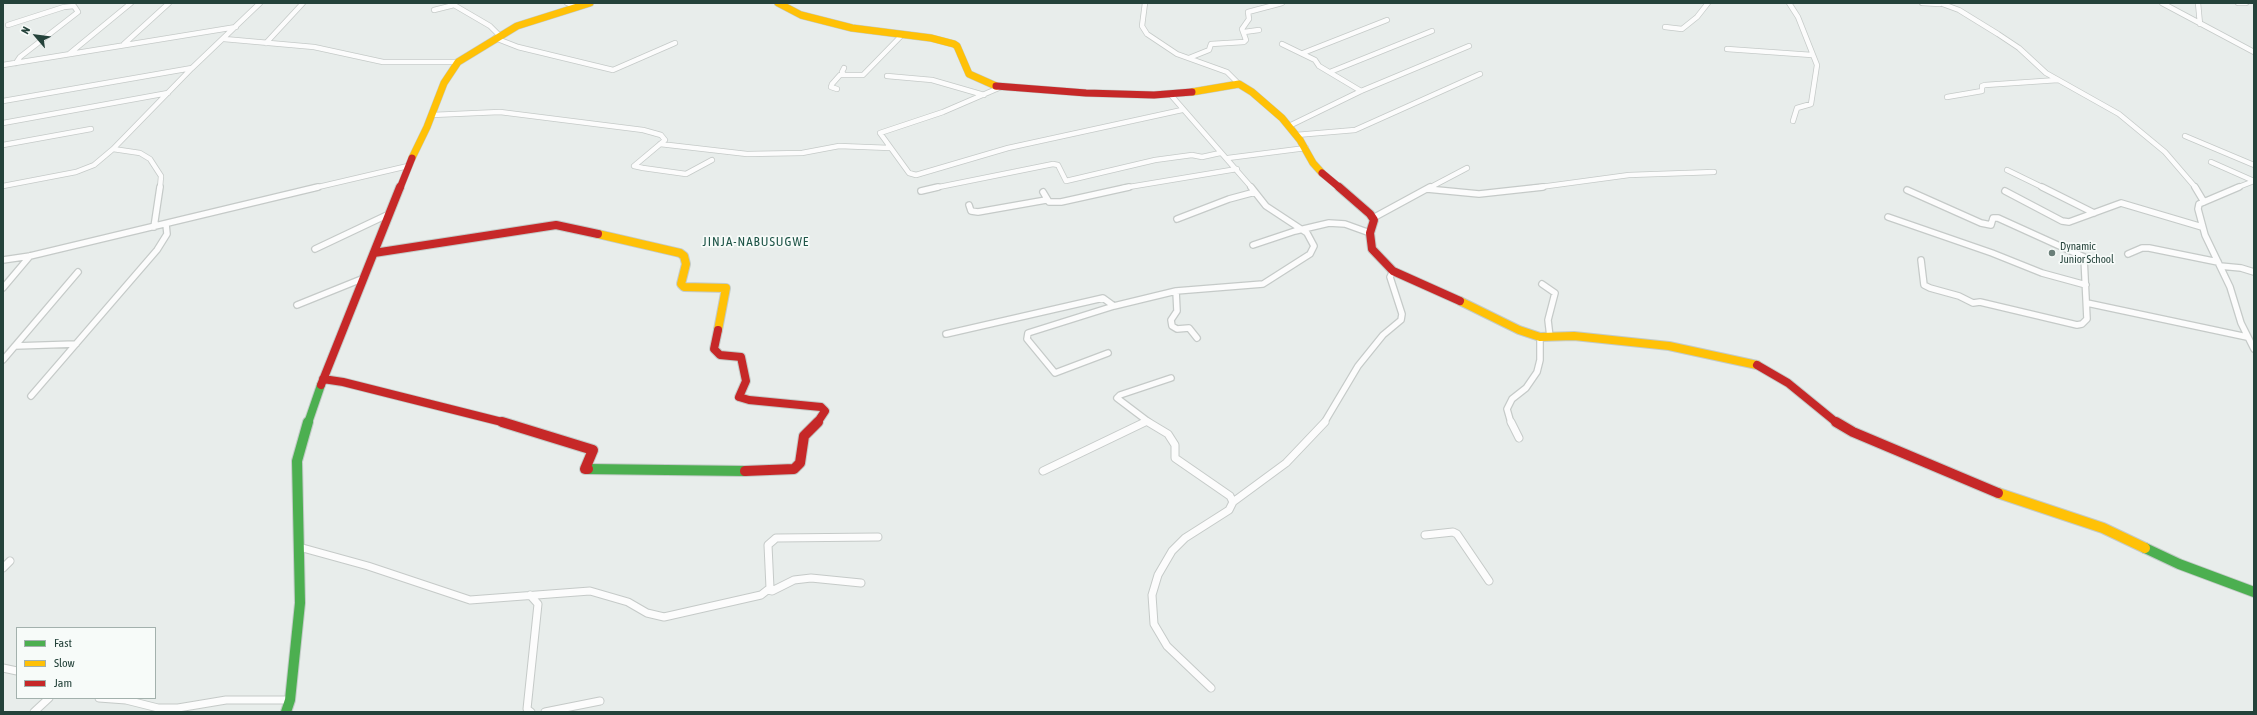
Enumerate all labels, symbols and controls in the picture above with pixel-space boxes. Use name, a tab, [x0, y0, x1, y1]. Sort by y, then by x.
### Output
north arrow	[16, 16, 56, 56]
text: N	[19, 25, 32, 36]
district label: JINJA-NABUSUGWE	[703, 234, 809, 250]
place label: Dynamic Junior School	[2060, 240, 2114, 266]
marker: Dynamic Junior School	[2047, 248, 2057, 258]
legend	[16, 627, 156, 699]
text: Fast	[54, 636, 72, 650]
text: Slow	[54, 656, 75, 670]
text: Jam	[54, 676, 72, 690]

